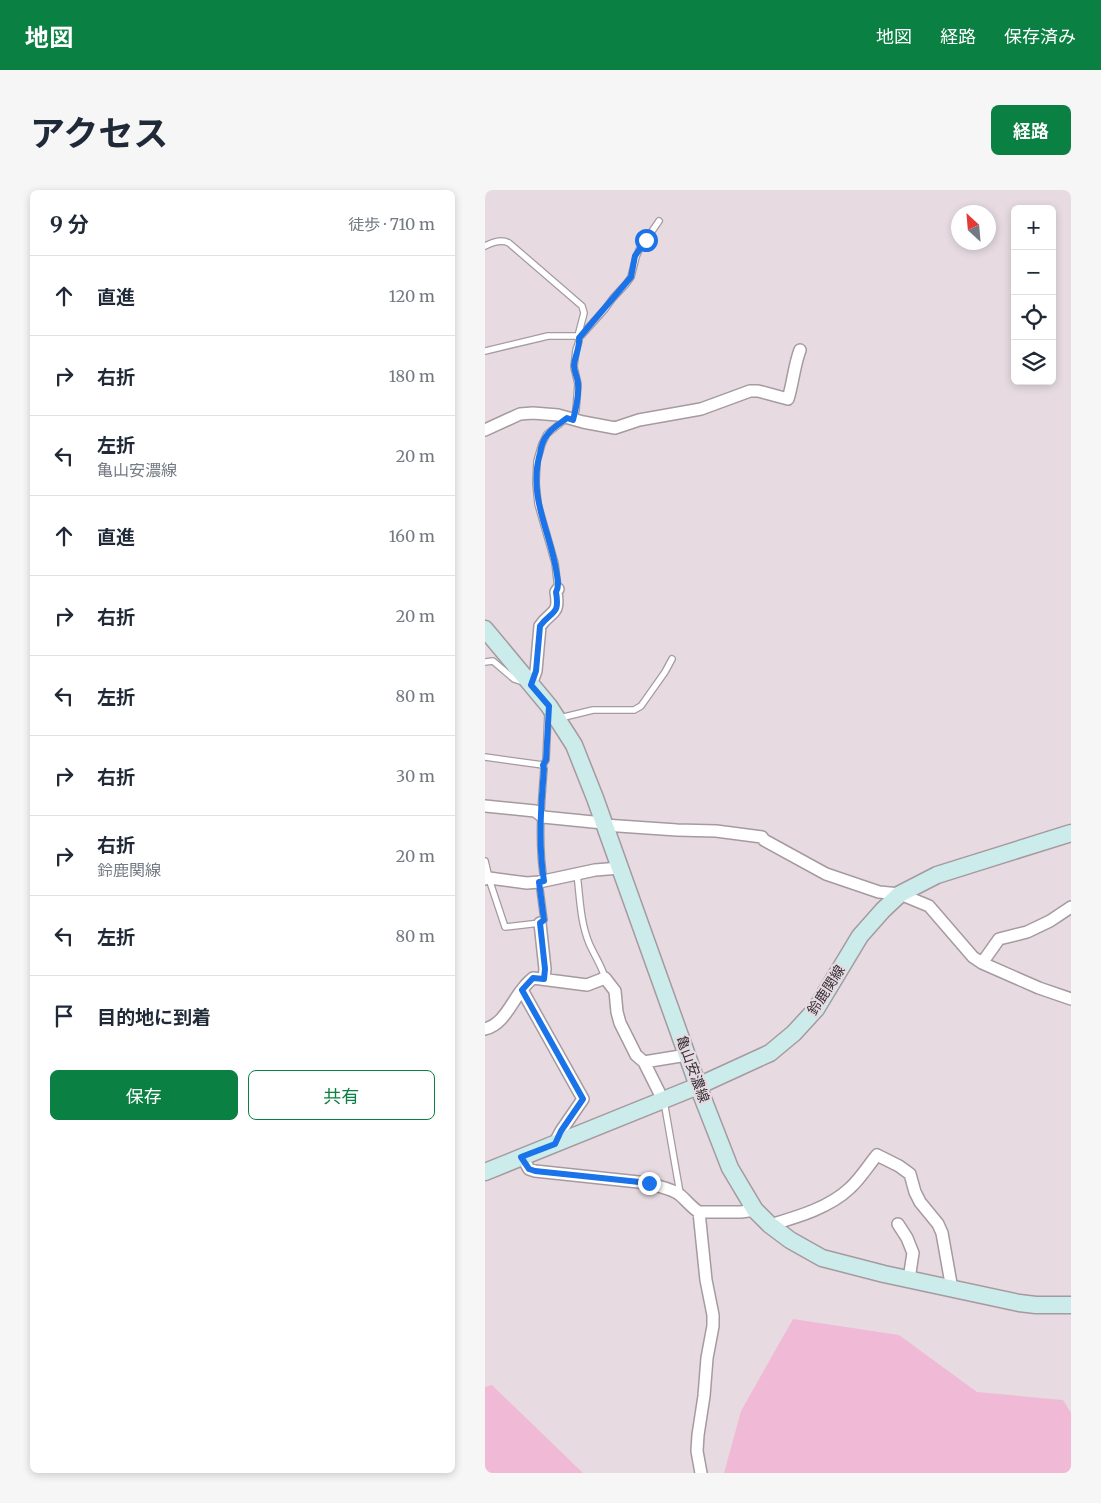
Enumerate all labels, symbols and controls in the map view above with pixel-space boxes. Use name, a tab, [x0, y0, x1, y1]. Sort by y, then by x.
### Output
text: 地図	[25, 22, 73, 53]
text: 地図	[876, 25, 912, 48]
text: 経路	[940, 25, 976, 48]
text: 保存済み	[1004, 25, 1076, 48]
button: 経路	[991, 105, 1071, 155]
text: アクセス	[30, 112, 168, 156]
north arrow	[951, 205, 996, 250]
map controls	[1011, 205, 1056, 385]
button: +	[1011, 205, 1056, 250]
text: 9 分	[50, 211, 89, 238]
text: 徒歩 · 710 m	[348, 214, 435, 234]
route start	[635, 229, 658, 252]
button: −	[1011, 250, 1056, 295]
icon: ahead	[50, 282, 78, 310]
text: 直進	[97, 285, 135, 309]
text: 120 m	[389, 286, 435, 306]
button: locate	[1011, 295, 1056, 340]
button: layers	[1011, 340, 1056, 385]
icon: right	[50, 362, 78, 390]
text: 右折	[97, 365, 135, 389]
text: 180 m	[389, 366, 435, 386]
text: 左折	[97, 433, 135, 457]
icon: left	[50, 442, 78, 470]
text: 20 m	[396, 446, 435, 466]
text: 亀山安濃線	[97, 460, 177, 480]
icon: ahead	[50, 522, 78, 550]
text: 直進	[97, 525, 135, 549]
text: 160 m	[389, 526, 435, 546]
icon: right	[50, 602, 78, 630]
text: 右折	[97, 605, 135, 629]
text: 20 m	[396, 606, 435, 626]
icon: left	[50, 682, 78, 710]
text: 左折	[97, 685, 135, 709]
text: 80 m	[396, 686, 435, 706]
icon: right	[50, 762, 78, 790]
text: 右折	[97, 765, 135, 789]
text: 30 m	[396, 766, 435, 786]
text: 右折	[97, 833, 135, 857]
icon: right	[50, 842, 78, 870]
text: 20 m	[396, 846, 435, 866]
text: 鈴鹿関線	[97, 860, 161, 880]
icon: left	[50, 922, 78, 950]
text: 左折	[97, 925, 135, 949]
text: 80 m	[396, 926, 435, 946]
street label: 鈴鹿関線	[803, 962, 849, 1018]
icon: arrive	[50, 1002, 78, 1030]
text: 目的地に到着	[97, 1005, 211, 1029]
street label: 亀山安濃線	[673, 1033, 713, 1105]
button: 保存	[50, 1070, 238, 1120]
button: 共有	[248, 1070, 435, 1120]
route end	[638, 1172, 661, 1195]

